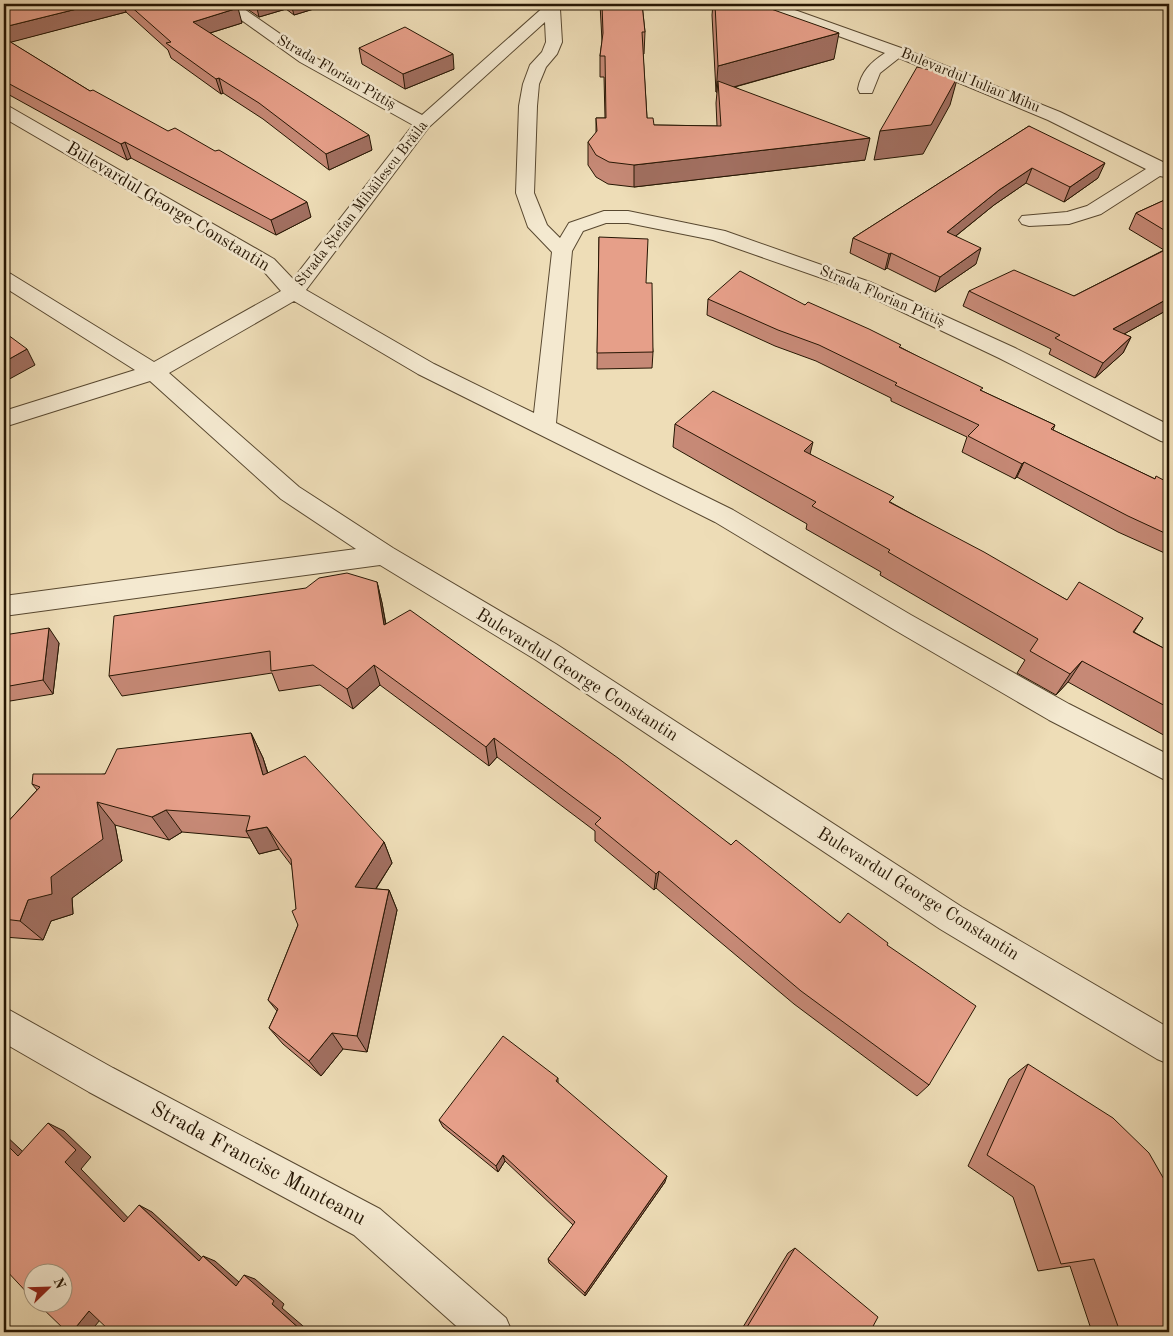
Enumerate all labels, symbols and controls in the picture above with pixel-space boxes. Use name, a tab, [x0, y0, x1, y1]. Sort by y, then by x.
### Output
street label: Strada Florian Pittiș	[274, 33, 398, 113]
street label: Bulevardul Iulian Mihu	[898, 46, 1042, 116]
street label: Strada Ștefan Mihăilescu Brăila	[293, 118, 432, 290]
street label: Bulevardul George Constantin	[63, 139, 273, 275]
street label: Strada Florian Pittiș	[817, 264, 947, 330]
street label: Bulevardul George Constantin	[473, 605, 681, 745]
street label: Bulevardul George Constantin	[814, 824, 1022, 964]
street label: Strada Francisc Munteanu	[147, 1098, 369, 1230]
north arrow	[22, 1264, 72, 1314]
text: N	[51, 1276, 68, 1291]

